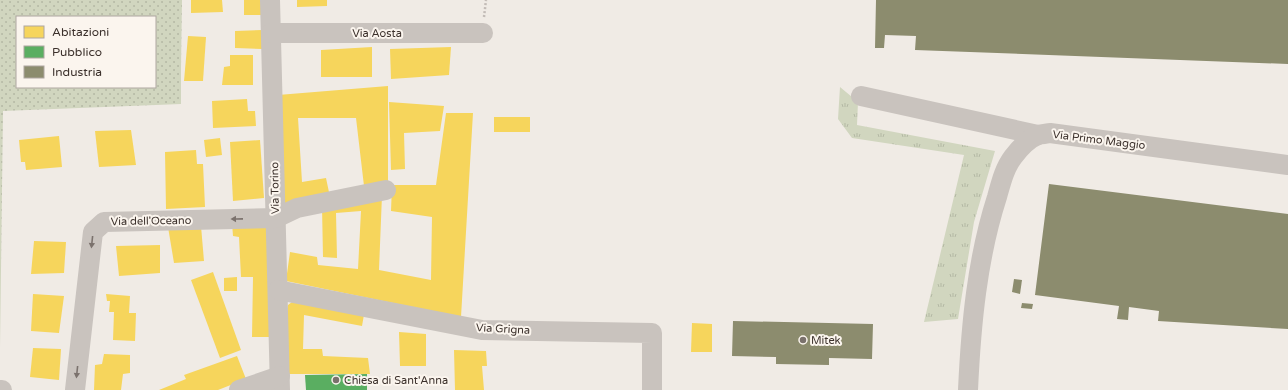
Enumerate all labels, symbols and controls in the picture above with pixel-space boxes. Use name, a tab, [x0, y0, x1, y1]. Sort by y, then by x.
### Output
legend	[16, 16, 156, 88]
text: Abitazioni	[52, 25, 109, 39]
street label: Via Aosta	[352, 27, 402, 40]
text: Pubblico	[52, 45, 102, 59]
text: Industria	[52, 65, 102, 79]
street label: Via Primo Maggio	[1052, 128, 1146, 152]
street label: Via Torino	[268, 161, 282, 214]
street label: Via dell'Oceano	[111, 214, 192, 228]
one-way arrow	[230, 216, 243, 222]
one-way arrow	[89, 236, 95, 248]
street label: Via Grigna	[475, 321, 531, 337]
place label: Mitek	[811, 334, 841, 347]
marker: Mitek	[798, 335, 808, 345]
one-way arrow	[74, 366, 81, 378]
place label: Chiesa di Sant'Anna	[344, 374, 448, 387]
marker: Chiesa di Sant'Anna	[331, 375, 341, 385]

